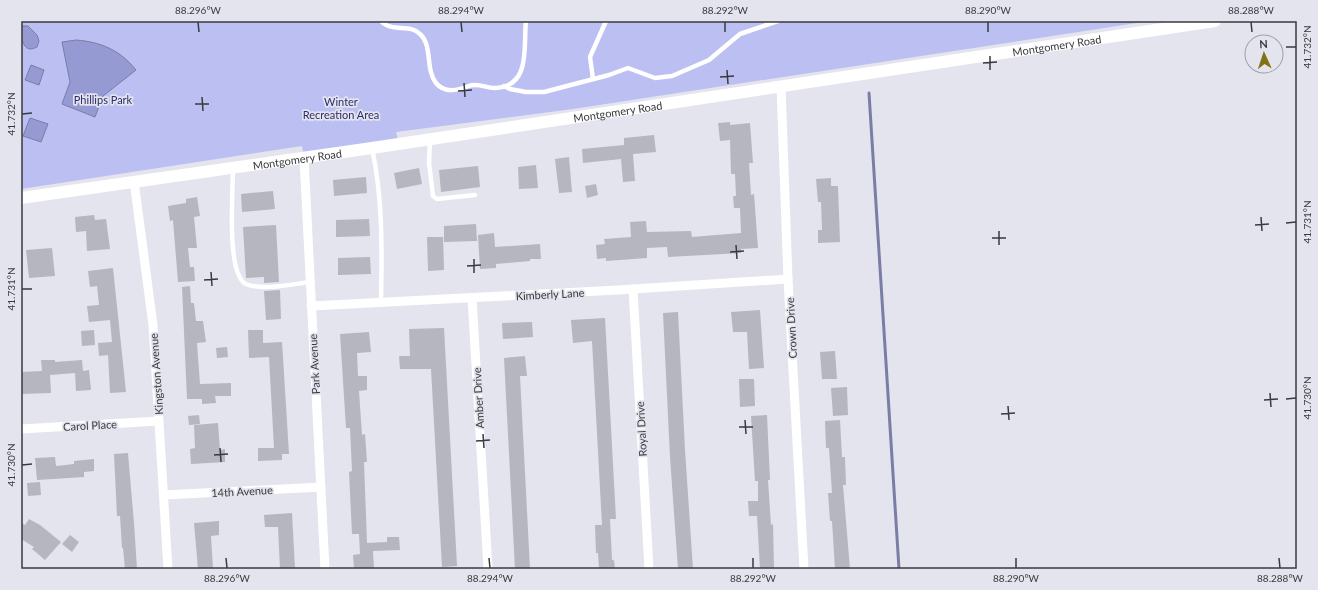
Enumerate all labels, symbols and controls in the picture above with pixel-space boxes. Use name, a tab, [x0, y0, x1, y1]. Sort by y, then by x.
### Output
text: 88.296°W	[175, 4, 222, 16]
text: 88.294°W	[438, 4, 485, 16]
text: 88.292°W	[702, 4, 749, 16]
text: 88.290°W	[965, 4, 1012, 16]
text: 88.288°W	[1228, 4, 1275, 16]
text: 41.732°N	[1301, 25, 1313, 69]
street label: Montgomery Road	[1011, 32, 1102, 58]
north arrow	[1244, 34, 1284, 74]
text: N	[1259, 37, 1268, 50]
text: 41.732°N	[5, 92, 17, 136]
park label: Phillips Park	[74, 93, 133, 106]
park label: Winter Recreation Area	[303, 95, 379, 121]
street label: Montgomery Road	[572, 98, 663, 124]
street label: Montgomery Road	[252, 146, 343, 171]
text: 41.731°N	[1301, 200, 1313, 244]
text: 41.731°N	[5, 267, 17, 311]
street label: Kimberly Lane	[515, 286, 585, 302]
street label: Crown Drive	[783, 297, 799, 359]
street label: Kingston Avenue	[147, 333, 165, 415]
street label: Park Avenue	[306, 333, 322, 394]
street label: Amber Drive	[470, 367, 486, 429]
text: 41.730°N	[1301, 376, 1313, 420]
street label: Royal Drive	[633, 401, 649, 457]
street label: Carol Place	[63, 417, 117, 433]
text: 41.730°N	[5, 443, 17, 487]
street label: 14th Avenue	[211, 483, 273, 499]
text: 88.296°W	[204, 572, 251, 584]
text: 88.294°W	[467, 572, 514, 584]
text: 88.292°W	[730, 572, 777, 584]
text: 88.290°W	[993, 572, 1040, 584]
text: 88.288°W	[1257, 572, 1304, 584]

